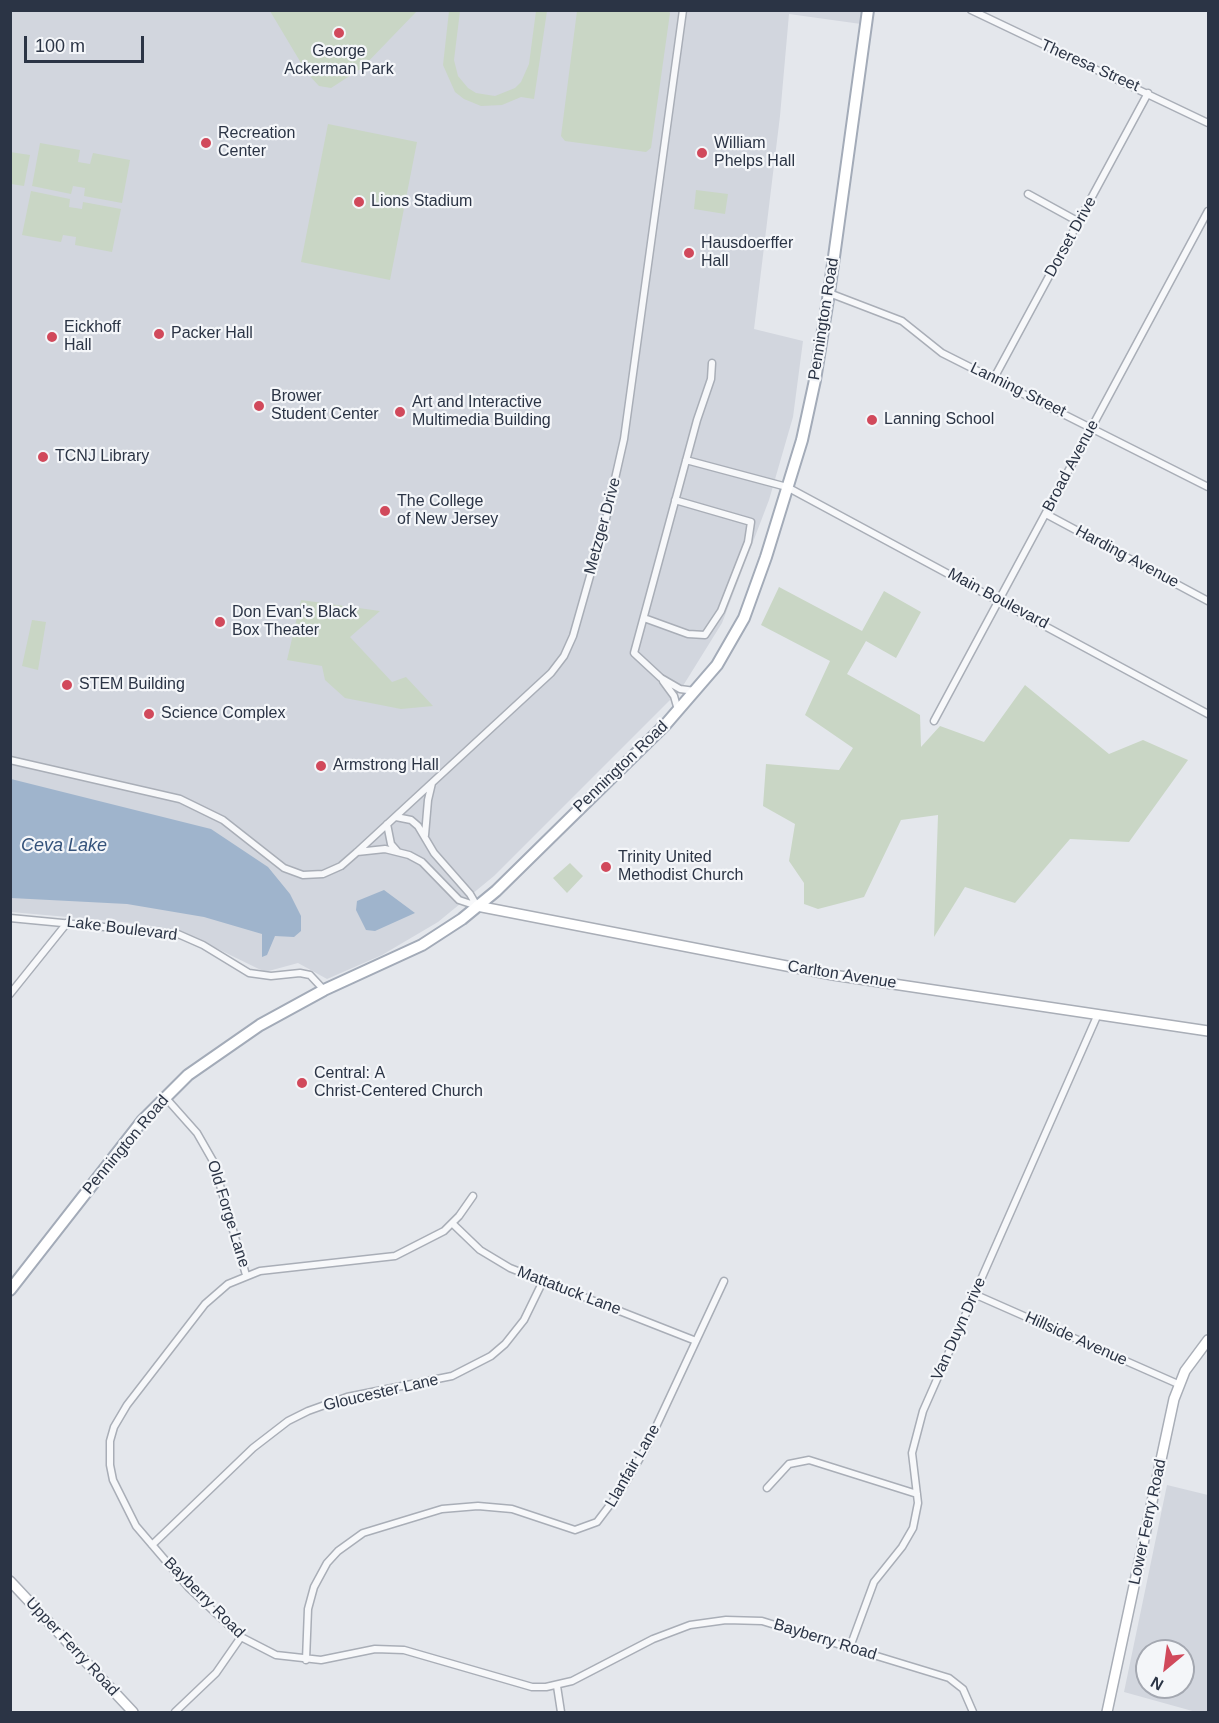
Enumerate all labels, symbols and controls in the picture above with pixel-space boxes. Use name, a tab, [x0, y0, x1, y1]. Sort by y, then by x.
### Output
scale bar	[27, 24, 147, 62]
marker: George Ackerman Park	[332, 26, 346, 40]
text: 100 m	[35, 36, 85, 56]
street label: Theresa Street	[1038, 36, 1142, 96]
place label: George Ackerman Park	[284, 42, 394, 80]
place label: Recreation Center	[218, 124, 295, 162]
place label: William Phelps Hall	[714, 134, 795, 172]
marker: Recreation Center	[199, 136, 213, 150]
marker: William Phelps Hall	[695, 146, 709, 160]
place label: Lions Stadium	[371, 192, 472, 212]
street label: Dorset Drive	[1041, 193, 1101, 281]
marker: Lions Stadium	[352, 195, 366, 209]
place label: Hausdoerffer Hall	[701, 234, 793, 272]
marker: Hausdoerffer Hall	[682, 246, 696, 260]
street label: Pennington Road	[805, 256, 843, 382]
place label: Eickhoff Hall	[64, 318, 121, 356]
place label: Packer Hall	[171, 324, 253, 344]
marker: Packer Hall	[152, 327, 166, 341]
marker: Eickhoff Hall	[45, 330, 59, 344]
street label: Lanning Street	[967, 359, 1069, 421]
place label: Brower Student Center	[271, 387, 379, 425]
place label: Art and Interactive Multimedia Building	[412, 393, 551, 431]
marker: Brower Student Center	[252, 399, 266, 413]
marker: Art and Interactive Multimedia Building	[393, 405, 407, 419]
place label: Lanning School	[884, 410, 994, 430]
marker: Lanning School	[865, 413, 879, 427]
street label: Broad Avenue	[1039, 417, 1103, 515]
place label: TCNJ Library	[55, 447, 149, 467]
marker: TCNJ Library	[36, 450, 50, 464]
street label: Metzger Drive	[581, 475, 625, 577]
place label: The College of New Jersey	[397, 492, 498, 530]
marker: The College of New Jersey	[378, 504, 392, 518]
street label: Harding Avenue	[1072, 522, 1182, 592]
street label: Main Boulevard	[944, 564, 1052, 634]
place label: Don Evan's Black Box Theater	[232, 603, 357, 641]
marker: Don Evan's Black Box Theater	[213, 615, 227, 629]
place label: STEM Building	[79, 675, 185, 695]
marker: STEM Building	[60, 678, 74, 692]
place label: Science Complex	[161, 704, 286, 724]
marker: Science Complex	[142, 707, 156, 721]
street label: Pennington Road	[570, 717, 672, 817]
place label: Armstrong Hall	[333, 756, 439, 776]
marker: Armstrong Hall	[314, 759, 328, 773]
water label: Ceva Lake	[21, 835, 107, 857]
place label: Trinity United Methodist Church	[618, 848, 743, 886]
marker: Trinity United Methodist Church	[599, 860, 613, 874]
street label: Lake Boulevard	[66, 913, 178, 945]
street label: Carlton Avenue	[786, 957, 898, 993]
place label: Central: A Christ-Centered Church	[314, 1064, 483, 1102]
marker: Central: A Christ-Centered Church	[295, 1076, 309, 1090]
street label: Pennington Road	[79, 1091, 173, 1199]
street label: Old Forge Lane	[203, 1158, 253, 1270]
street label: Mattatuck Lane	[514, 1262, 624, 1320]
street label: Van Duyn Drive	[928, 1274, 990, 1384]
street label: Hillside Avenue	[1022, 1308, 1130, 1370]
street label: Gloucester Lane	[322, 1370, 440, 1416]
street label: Llanfair Lane	[602, 1421, 664, 1511]
street label: Lower Ferry Road	[1125, 1457, 1171, 1587]
street label: Bayberry Road	[159, 1553, 249, 1643]
street label: Upper Ferry Road	[21, 1594, 123, 1700]
street label: Bayberry Road	[771, 1615, 879, 1665]
north arrow	[1135, 1639, 1195, 1699]
text: N	[1148, 1673, 1166, 1694]

